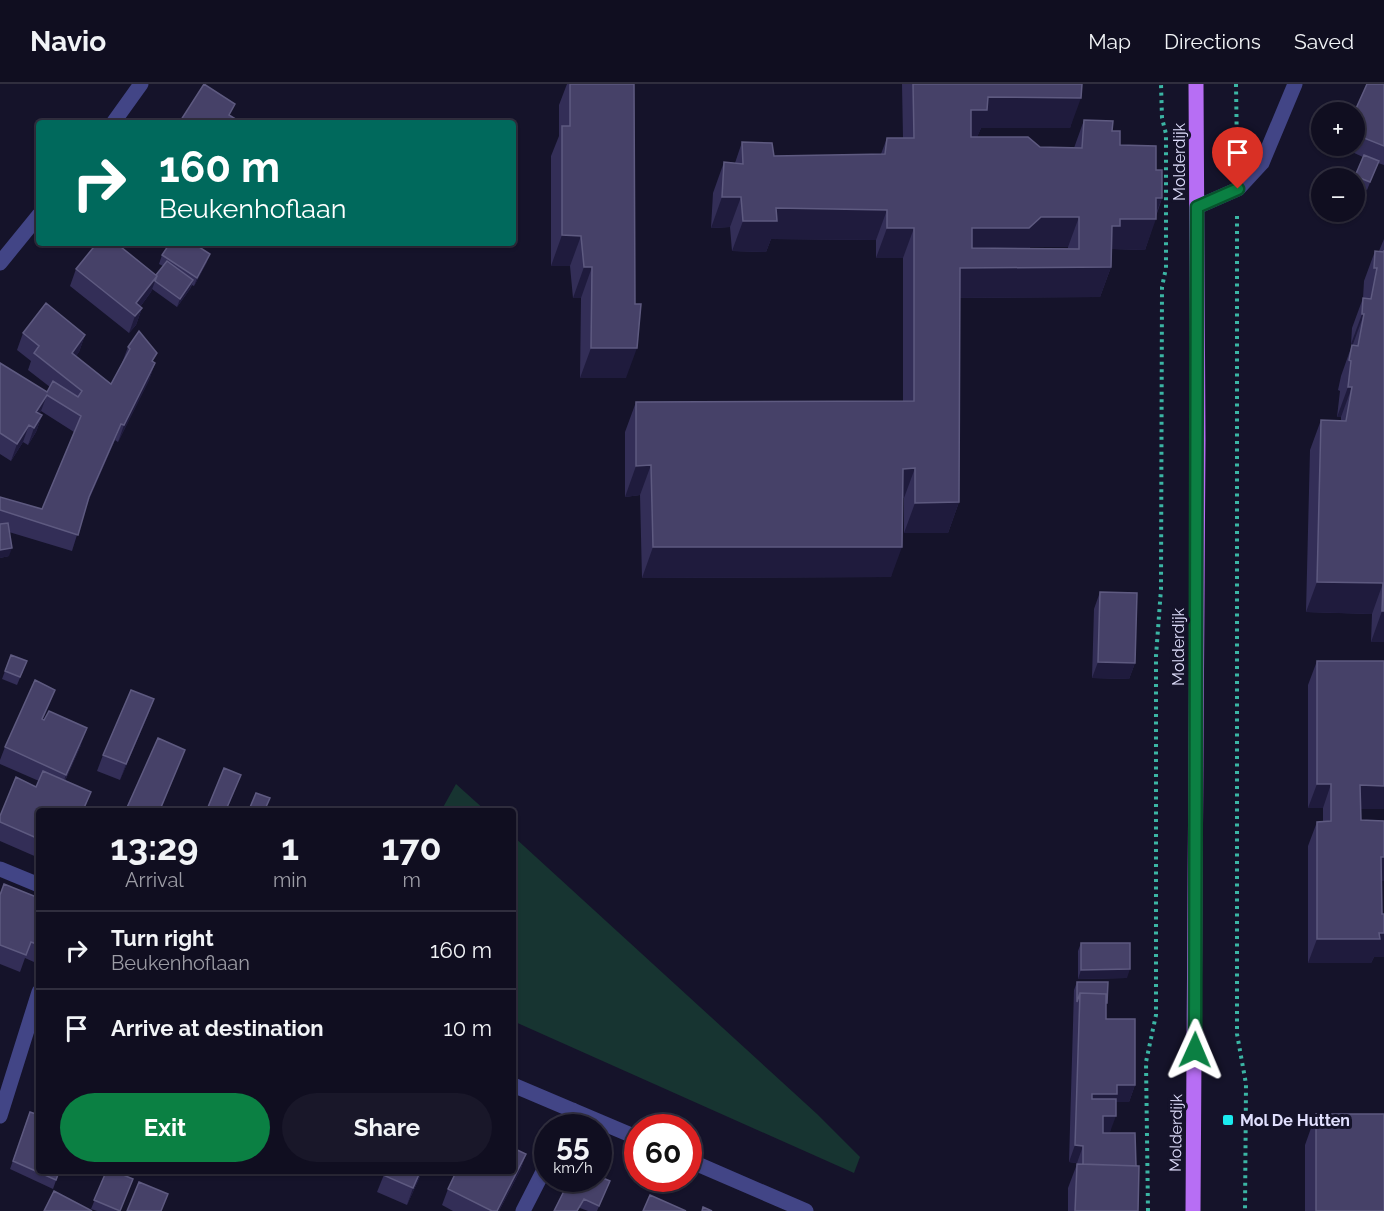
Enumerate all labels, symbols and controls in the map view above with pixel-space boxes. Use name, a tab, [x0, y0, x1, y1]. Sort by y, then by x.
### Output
text: Navio	[30, 25, 106, 58]
text: Map	[1088, 29, 1131, 54]
text: Directions	[1164, 29, 1261, 54]
text: Saved	[1294, 29, 1354, 54]
map controls	[1311, 102, 1365, 222]
button: +	[1311, 102, 1365, 156]
street label: Molderdijk	[1170, 122, 1189, 201]
pin	[1212, 127, 1263, 189]
icon: arrive	[1221, 136, 1254, 169]
text: 160 m	[159, 143, 280, 192]
icon: right	[60, 144, 138, 222]
button: −	[1311, 168, 1365, 222]
text: Beukenhoflaan	[159, 193, 347, 224]
street label: Molderdijk	[1169, 607, 1188, 686]
text: 13:29	[110, 826, 199, 868]
text: 1	[281, 826, 299, 868]
text: 170	[382, 826, 442, 868]
text: Arrival	[125, 868, 184, 892]
text: min	[273, 868, 307, 892]
text: m	[402, 868, 421, 892]
text: Turn right	[111, 925, 214, 951]
icon: right	[60, 934, 93, 967]
text: 160 m	[430, 937, 492, 963]
text: Beukenhoflaan	[111, 951, 250, 975]
icon: arrive	[60, 1012, 93, 1045]
text: Arrive at destination	[111, 1015, 324, 1041]
text: 10 m	[443, 1015, 492, 1041]
position arrow	[1163, 1018, 1227, 1082]
button: Exit	[60, 1093, 270, 1162]
button: Share	[282, 1093, 492, 1162]
street label: Molderdijk	[1166, 1093, 1186, 1172]
place label: Mol De Hutten	[1240, 1111, 1350, 1130]
marker: Mol De Hutten	[1221, 1113, 1235, 1127]
speed limit sign: 60	[624, 1114, 702, 1192]
text: 55	[556, 1128, 590, 1163]
text: km/h	[553, 1159, 593, 1177]

